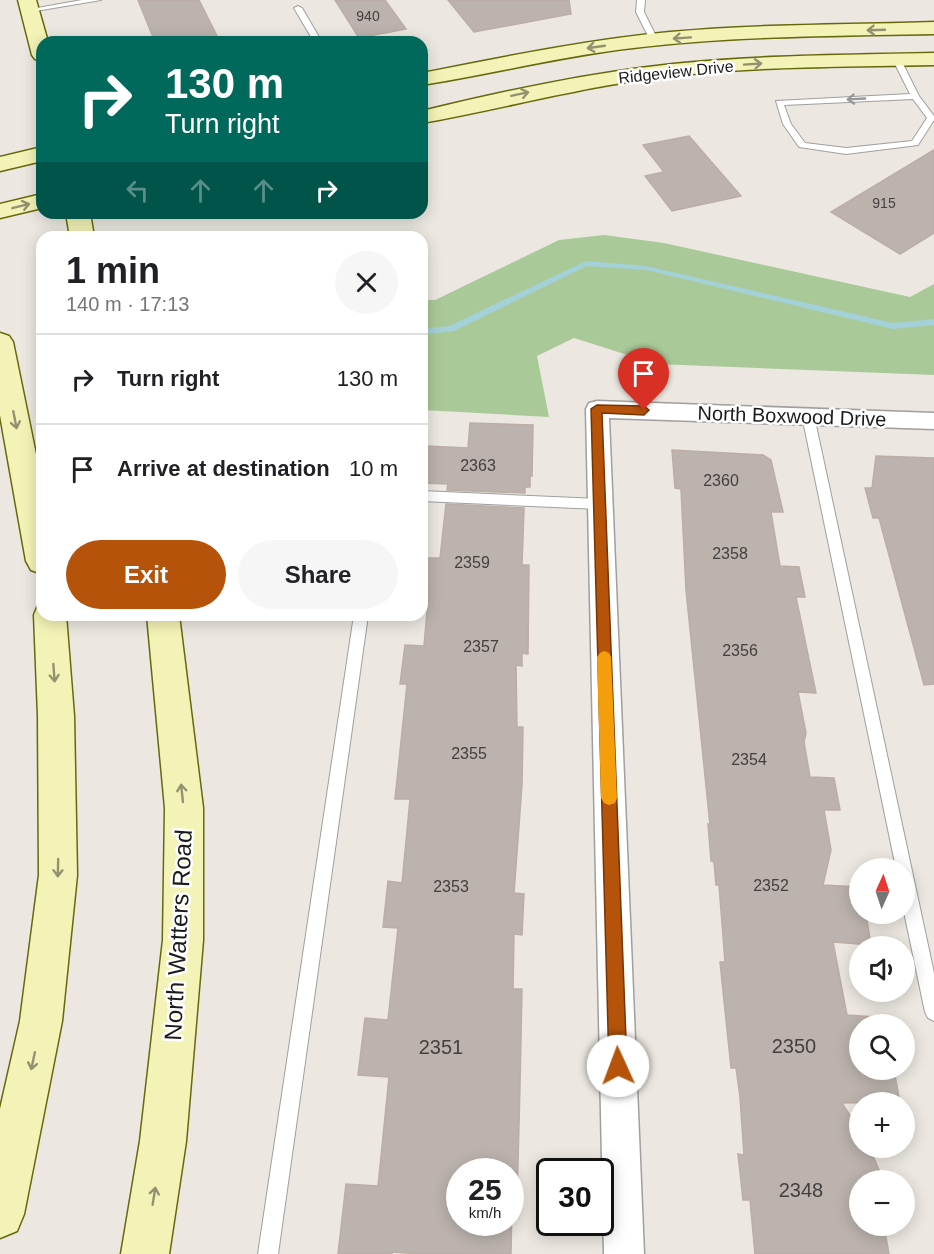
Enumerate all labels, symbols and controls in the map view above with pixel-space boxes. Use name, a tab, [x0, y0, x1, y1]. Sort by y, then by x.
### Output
house number: 940	[356, 8, 380, 24]
one-way arrow	[866, 24, 886, 35]
one-way arrow	[672, 32, 692, 43]
one-way arrow	[587, 42, 606, 53]
street label: Ridgeview Drive	[618, 57, 734, 86]
one-way arrow	[742, 58, 762, 69]
icon: right	[66, 60, 144, 138]
text: 130 m	[165, 60, 284, 107]
one-way arrow	[510, 88, 529, 99]
one-way arrow	[847, 94, 867, 105]
text: Turn right	[165, 109, 280, 139]
icon: left	[121, 174, 154, 207]
icon: ahead	[184, 174, 217, 207]
icon: ahead	[247, 174, 280, 207]
icon: right	[310, 174, 343, 207]
house number: 915	[872, 195, 896, 211]
one-way arrow	[11, 200, 30, 212]
text: 1 min	[66, 250, 160, 291]
button: close	[335, 251, 398, 314]
text: 140 m · 17:13	[66, 293, 189, 315]
pin	[618, 348, 669, 410]
icon: arrive	[627, 357, 660, 390]
icon: right	[66, 363, 99, 396]
text: Turn right	[117, 366, 219, 391]
text: 130 m	[337, 366, 398, 391]
street label: North Boxwood Drive	[697, 402, 887, 430]
one-way arrow	[10, 410, 21, 429]
icon: arrive	[66, 453, 99, 486]
text: Arrive at destination	[117, 456, 330, 481]
text: 10 m	[349, 456, 398, 481]
house number: 2363	[460, 457, 496, 474]
house number: 2360	[703, 472, 739, 489]
button: Exit	[66, 540, 226, 609]
button: Share	[238, 540, 398, 609]
house number: 2358	[712, 545, 748, 562]
house number: 2359	[454, 554, 490, 571]
house number: 2357	[463, 638, 499, 655]
house number: 2356	[722, 642, 758, 659]
one-way arrow	[48, 663, 59, 683]
house number: 2355	[451, 745, 487, 762]
house number: 2354	[731, 751, 767, 768]
one-way arrow	[177, 783, 188, 803]
street label: North Watters Road	[159, 829, 197, 1041]
one-way arrow	[52, 858, 64, 878]
north arrow	[849, 858, 915, 924]
map controls	[849, 858, 915, 1236]
house number: 2352	[753, 877, 789, 894]
house number: 2353	[433, 878, 469, 895]
button: sound	[849, 936, 915, 1002]
button: search	[849, 1014, 915, 1080]
position arrow	[586, 1034, 650, 1098]
house number: 2350	[772, 1035, 816, 1057]
house number: 2351	[419, 1036, 463, 1058]
one-way arrow	[26, 1052, 38, 1071]
button: +	[849, 1092, 915, 1158]
speed limit sign: 30	[536, 1158, 614, 1236]
button: −	[849, 1170, 915, 1236]
text: 25	[468, 1173, 502, 1206]
house number: 2348	[779, 1179, 823, 1201]
one-way arrow	[149, 1187, 160, 1207]
text: km/h	[469, 1204, 501, 1221]

